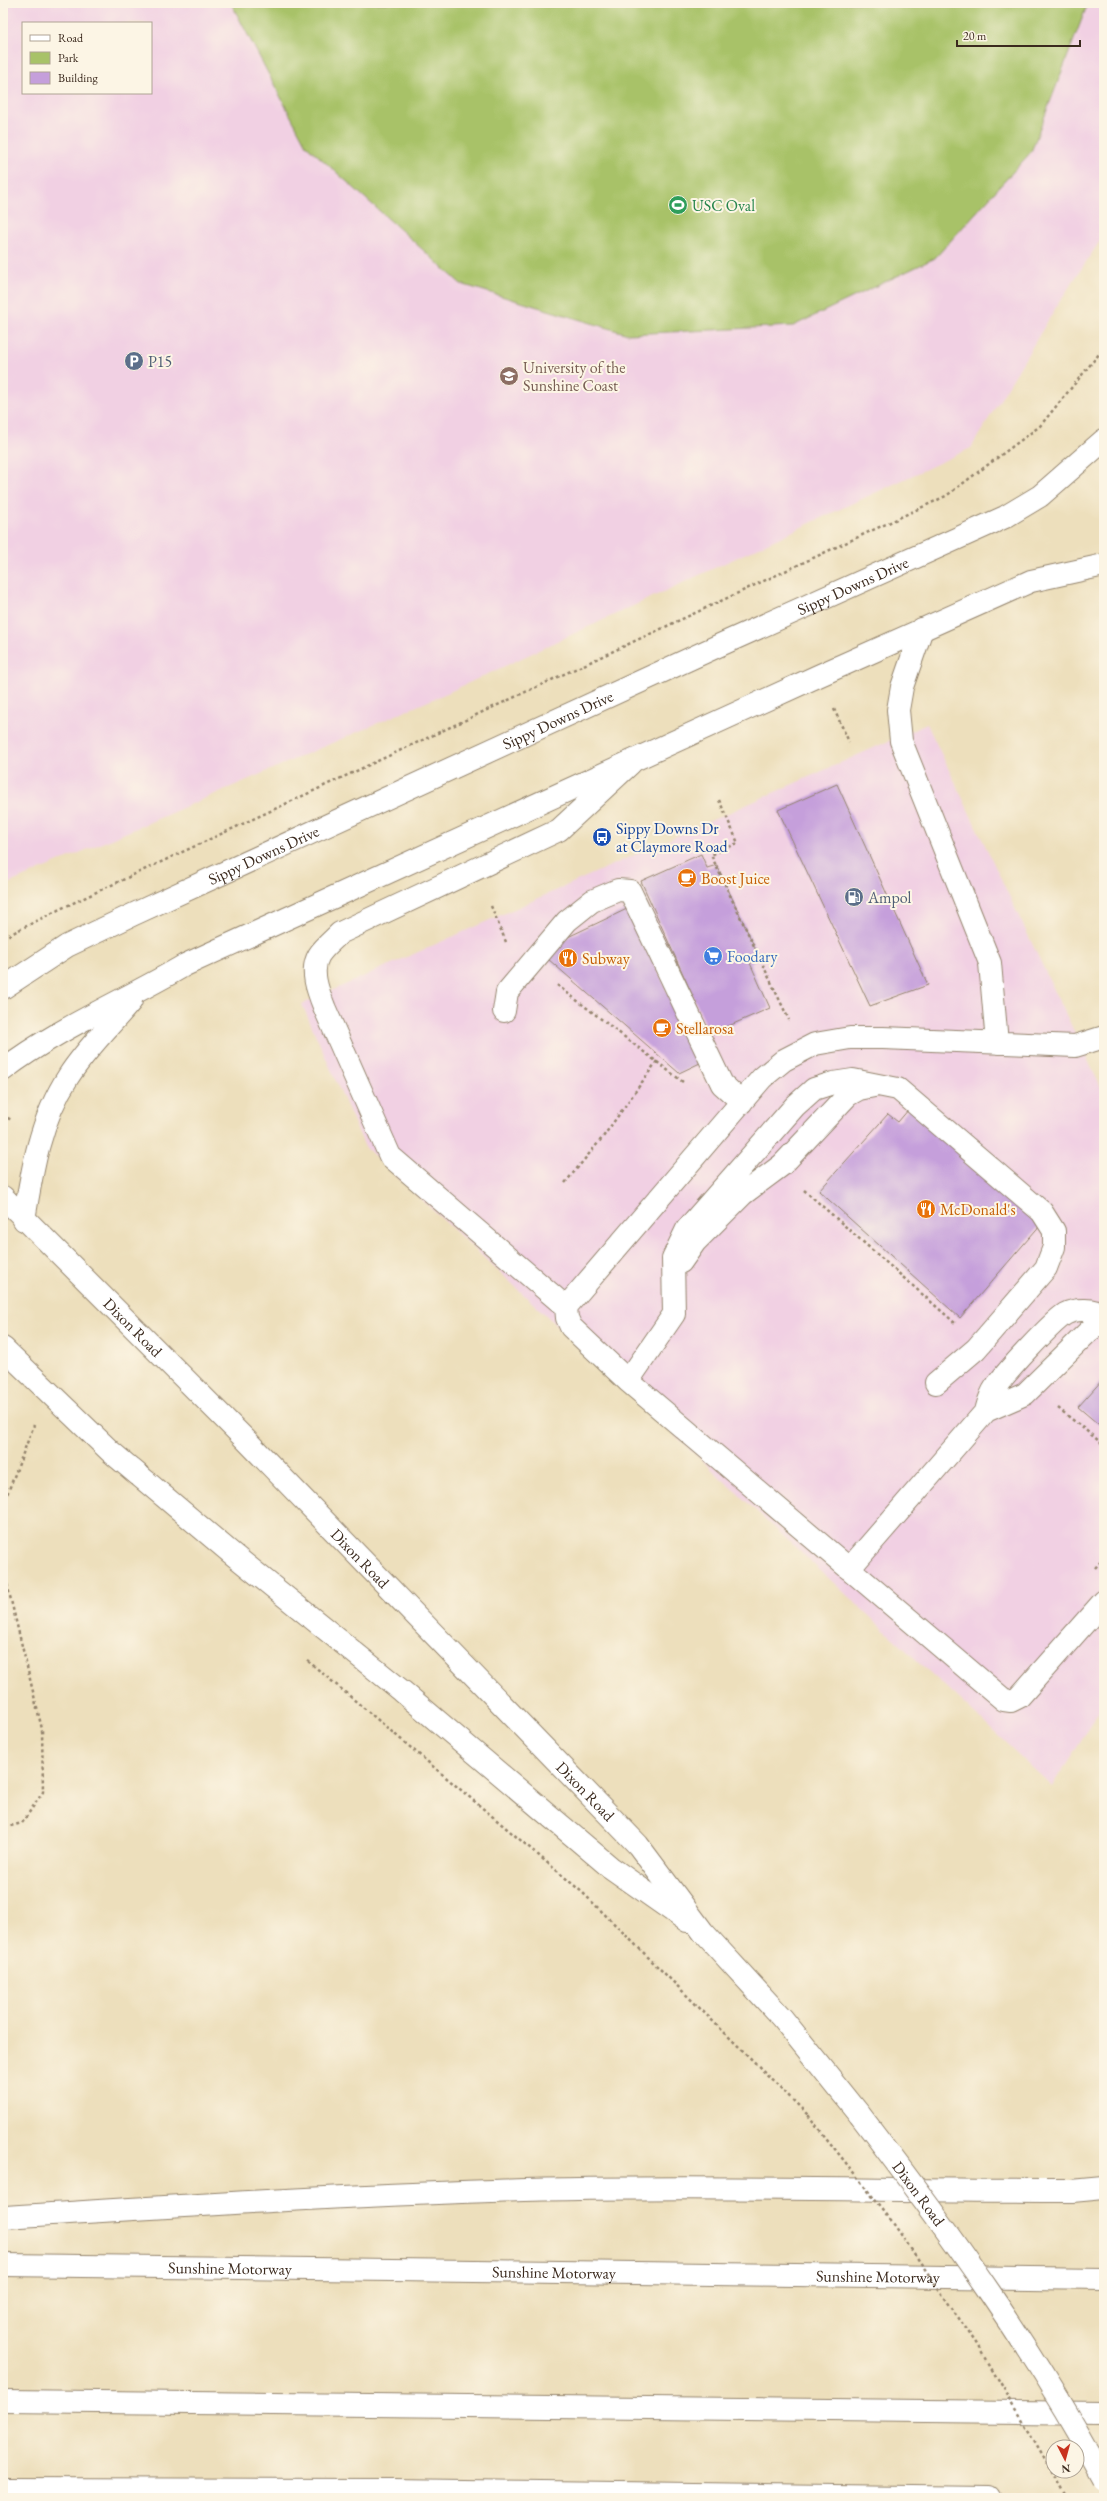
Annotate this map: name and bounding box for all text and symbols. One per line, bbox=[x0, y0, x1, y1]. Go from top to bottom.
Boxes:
legend bbox=[22, 22, 152, 94]
scale bar bbox=[957, 22, 1080, 48]
text: 20 m bbox=[963, 28, 987, 44]
text: Road bbox=[58, 30, 84, 46]
text: Park bbox=[58, 50, 79, 66]
text: Building bbox=[58, 70, 99, 86]
sports icon: USC Oval bbox=[667, 194, 689, 216]
place label: USC Oval bbox=[692, 195, 755, 216]
parking icon: P15 bbox=[123, 350, 145, 372]
place label: P15 bbox=[148, 351, 172, 372]
place label: University of the Sunshine Coast bbox=[523, 357, 625, 396]
school or university icon: University of the Sunshine Coast bbox=[498, 365, 520, 387]
street label: Sippy Downs Drive bbox=[794, 552, 912, 620]
street label: Sippy Downs Drive bbox=[499, 685, 617, 754]
place label: Sippy Downs Dr at Claymore Road bbox=[616, 818, 729, 857]
street label: Sippy Downs Drive bbox=[205, 821, 322, 890]
bus stop icon: Sippy Downs Dr at Claymore Road bbox=[591, 826, 613, 848]
cafe icon: Boost Juice bbox=[676, 867, 698, 889]
place label: Boost Juice bbox=[701, 868, 770, 889]
fuel station icon: Ampol bbox=[843, 886, 865, 908]
place label: Ampol bbox=[867, 887, 912, 908]
supermarket icon: Foodary bbox=[702, 945, 724, 967]
place label: Foodary bbox=[727, 946, 778, 967]
restaurant icon: Subway bbox=[557, 947, 579, 969]
place label: Subway bbox=[582, 948, 631, 969]
cafe icon: Stellarosa bbox=[651, 1017, 673, 1039]
place label: Stellarosa bbox=[676, 1018, 734, 1039]
restaurant icon: McDonald's bbox=[915, 1198, 937, 1220]
place label: McDonald's bbox=[940, 1199, 1016, 1220]
street label: Dixon Road bbox=[99, 1293, 168, 1362]
street label: Dixon Road bbox=[326, 1524, 394, 1594]
street label: Dixon Road bbox=[551, 1757, 620, 1826]
street label: Dixon Road bbox=[888, 2157, 950, 2231]
street label: Sunshine Motorway bbox=[168, 2257, 293, 2280]
street label: Sunshine Motorway bbox=[492, 2261, 617, 2284]
street label: Sunshine Motorway bbox=[816, 2265, 941, 2288]
north arrow bbox=[1045, 2439, 1085, 2479]
text: N bbox=[1061, 2462, 1071, 2476]

